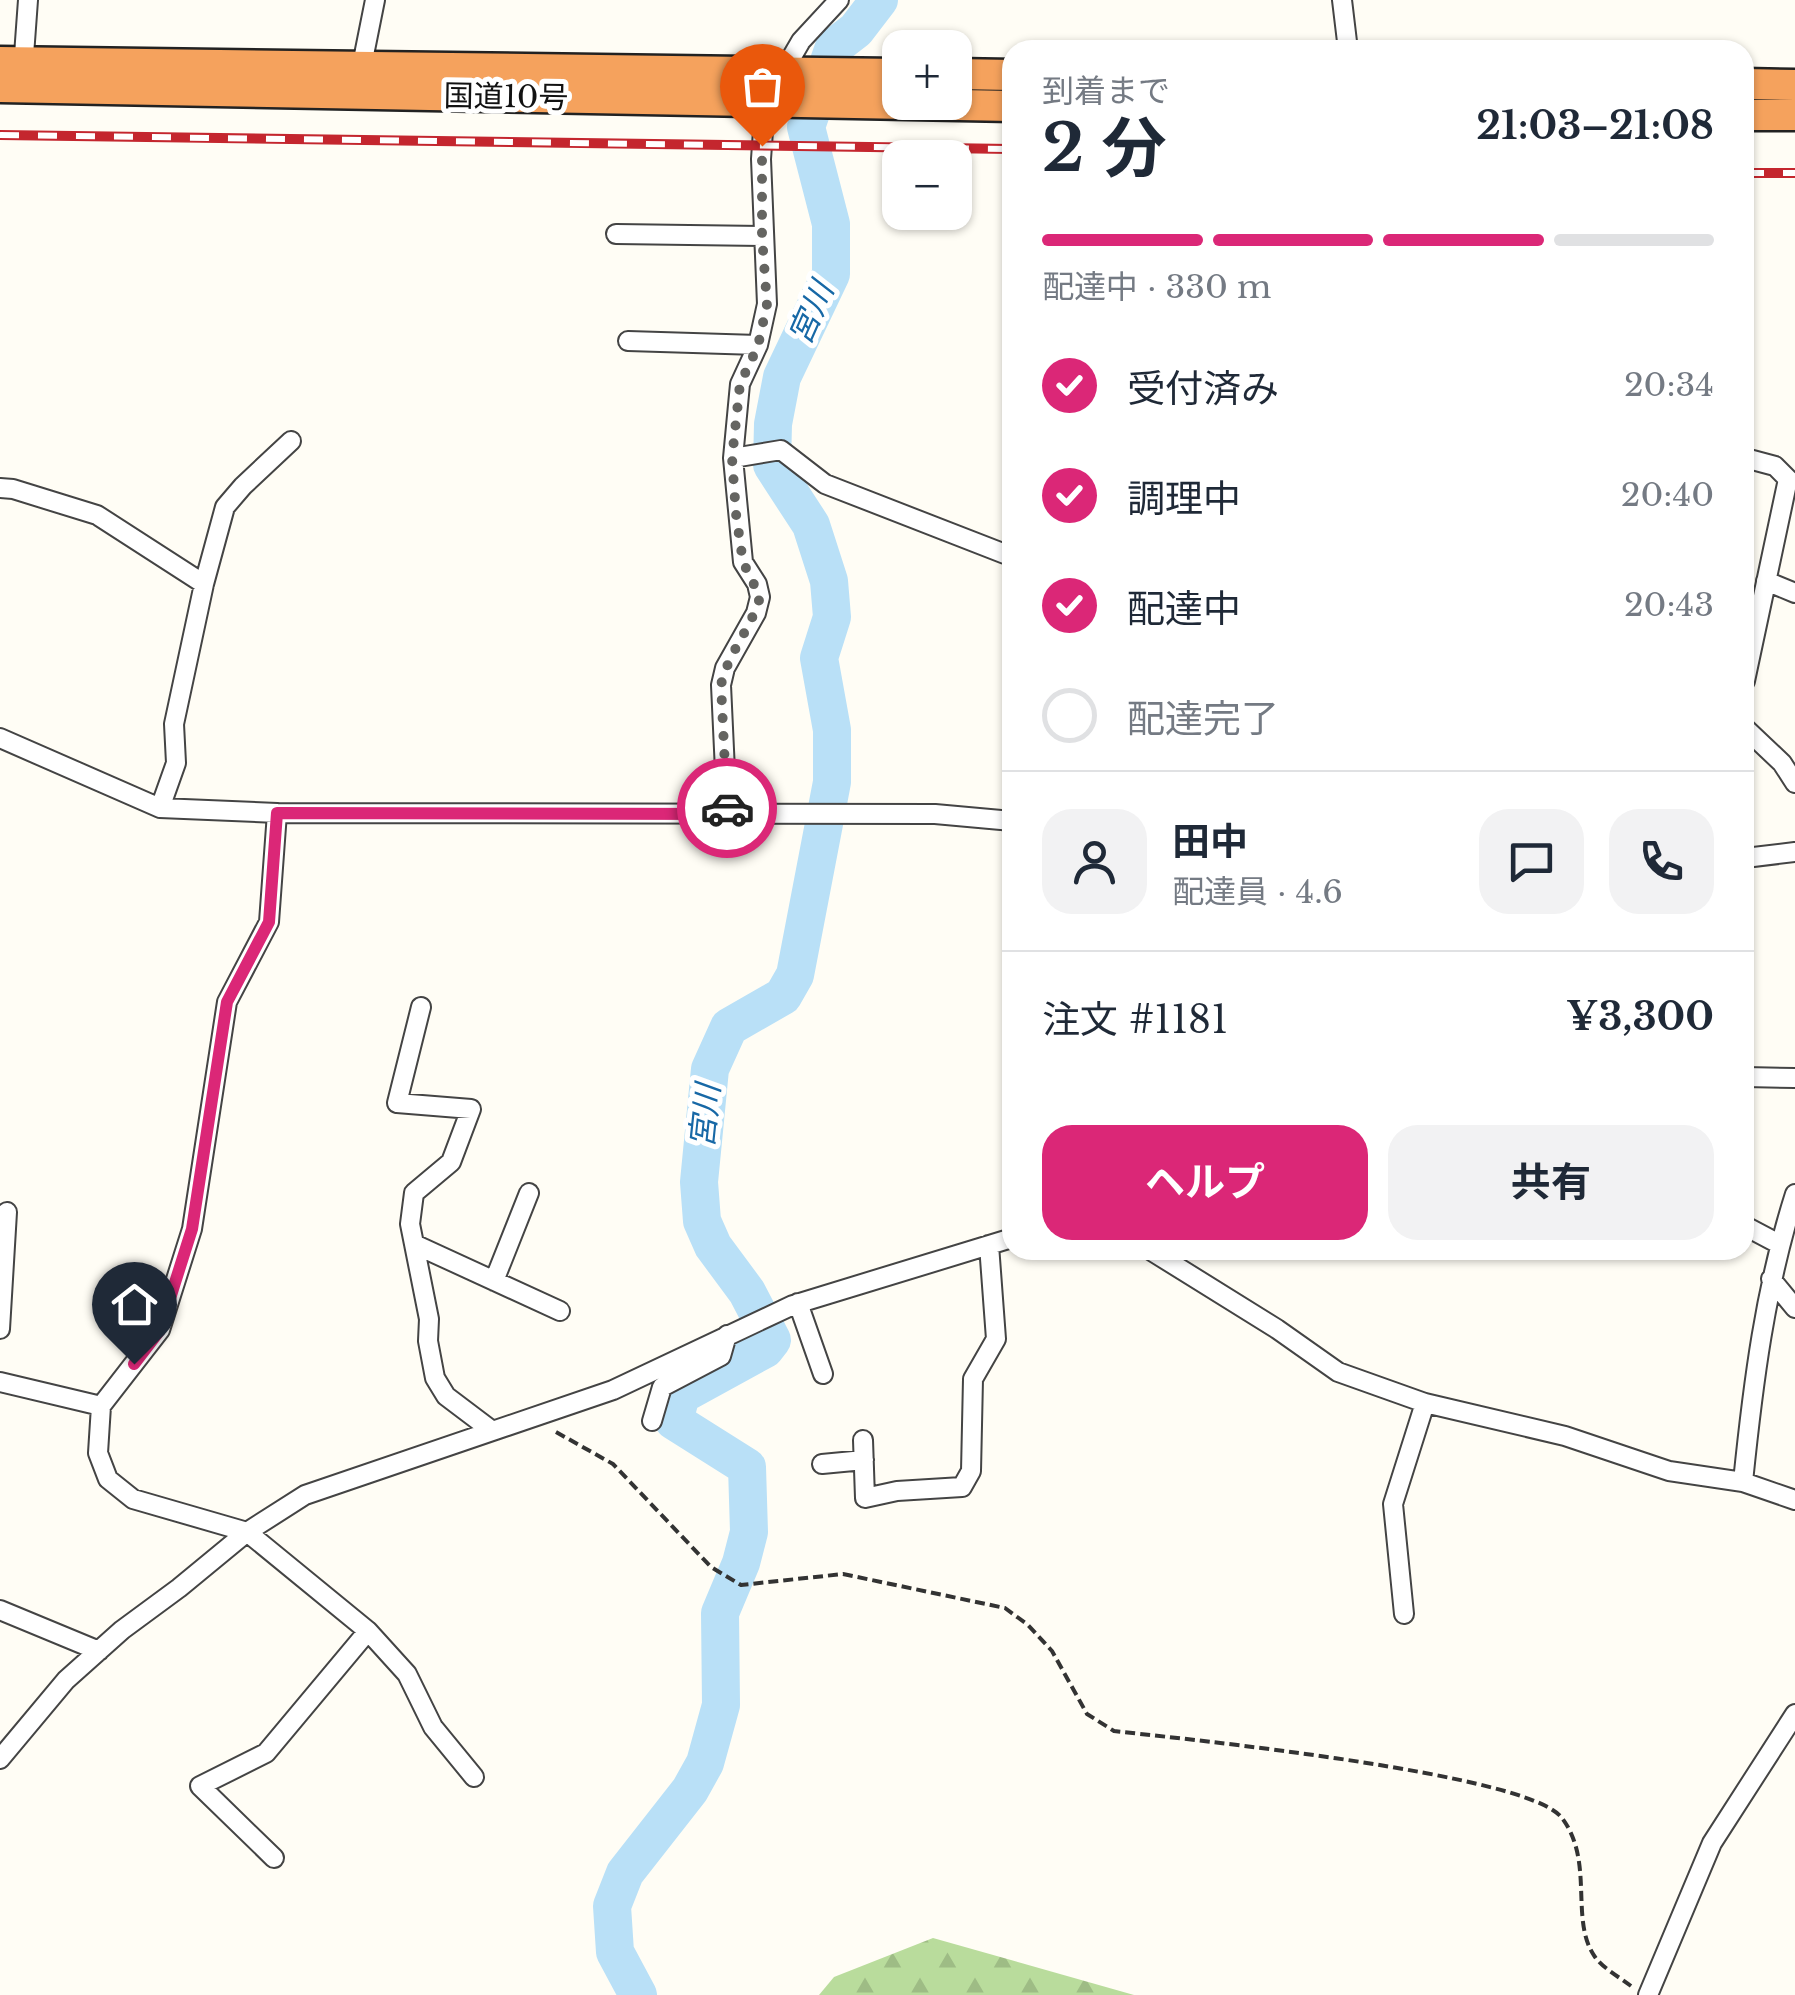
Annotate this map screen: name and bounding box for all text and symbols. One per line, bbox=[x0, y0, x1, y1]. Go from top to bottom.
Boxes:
map controls bbox=[882, 30, 972, 230]
button: + bbox=[882, 30, 972, 120]
pin bbox=[720, 44, 805, 147]
icon: bag bbox=[735, 59, 790, 114]
text: 到着まで bbox=[1042, 71, 1170, 111]
street label: 国道10号 bbox=[443, 77, 569, 116]
text: 21:03–21:08 bbox=[1476, 102, 1714, 149]
text: 2 分 bbox=[1042, 108, 1167, 189]
button: − bbox=[882, 140, 972, 230]
text: 配達中 · 330 m bbox=[1042, 267, 1271, 307]
water label: 宮川 bbox=[780, 273, 844, 350]
icon: check bbox=[1042, 358, 1097, 413]
text: 受付済み bbox=[1127, 365, 1279, 412]
text: 20:34 bbox=[1624, 365, 1714, 405]
icon: check bbox=[1042, 468, 1097, 523]
text: 調理中 bbox=[1127, 475, 1241, 522]
text: 20:40 bbox=[1621, 475, 1714, 515]
icon: check bbox=[1042, 578, 1097, 633]
text: 配達中 bbox=[1127, 585, 1241, 632]
text: 20:43 bbox=[1624, 585, 1714, 625]
text: 配達完了 bbox=[1127, 695, 1279, 742]
courier bbox=[677, 758, 777, 858]
icon: car bbox=[700, 781, 755, 836]
button: person bbox=[1042, 809, 1147, 914]
button: chat bbox=[1479, 809, 1584, 914]
button: phone bbox=[1609, 809, 1714, 914]
text: 田中 bbox=[1172, 818, 1248, 865]
text: 配達員 · 4.6 bbox=[1172, 872, 1343, 912]
text: ¥3,300 bbox=[1566, 993, 1714, 1040]
text: 注文 #1181 bbox=[1042, 996, 1228, 1043]
water label: 宮川 bbox=[682, 1079, 729, 1150]
button: ヘルプ bbox=[1042, 1125, 1368, 1240]
button: 共有 bbox=[1388, 1125, 1714, 1240]
pin bbox=[92, 1262, 177, 1365]
icon: home bbox=[107, 1277, 162, 1332]

